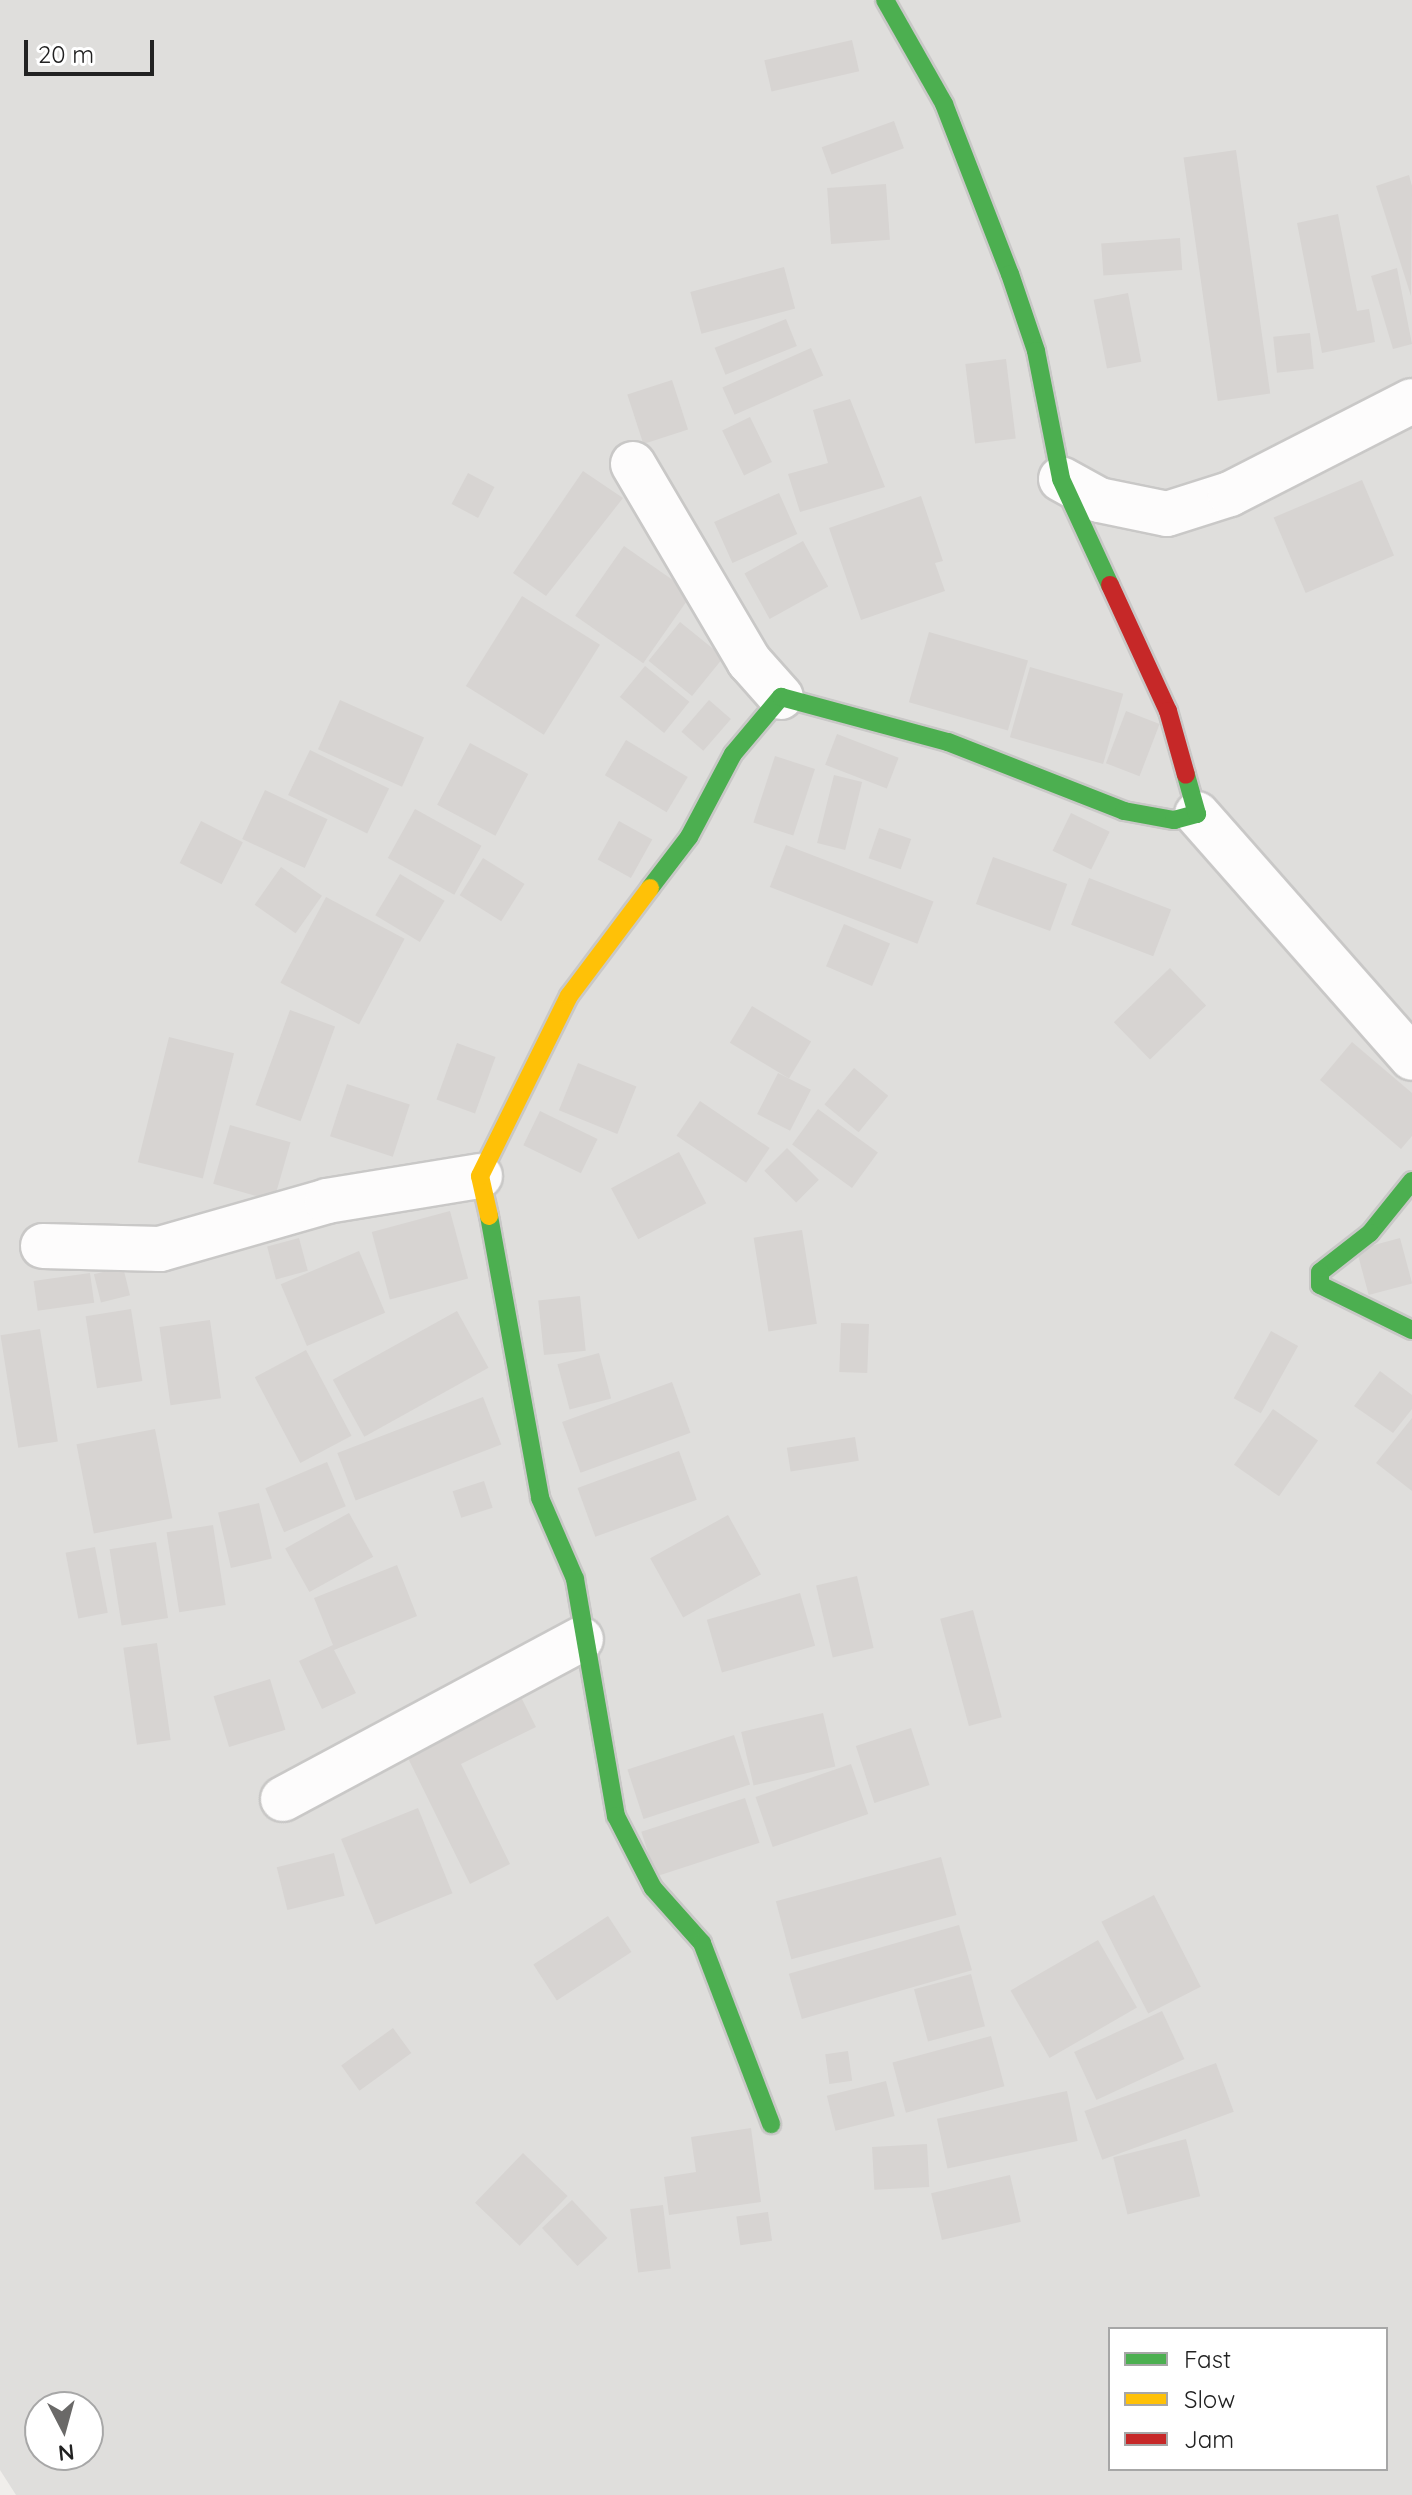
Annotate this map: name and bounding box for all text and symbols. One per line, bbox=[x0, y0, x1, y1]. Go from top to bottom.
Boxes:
scale bar bbox=[28, 24, 158, 74]
text: 20 m bbox=[38, 39, 94, 69]
legend bbox=[1108, 2327, 1388, 2471]
text: Fast bbox=[1184, 2344, 1231, 2374]
text: Slow bbox=[1184, 2384, 1235, 2414]
north arrow bbox=[24, 2391, 104, 2471]
text: Jam bbox=[1184, 2424, 1234, 2454]
text: N bbox=[57, 2438, 76, 2468]

